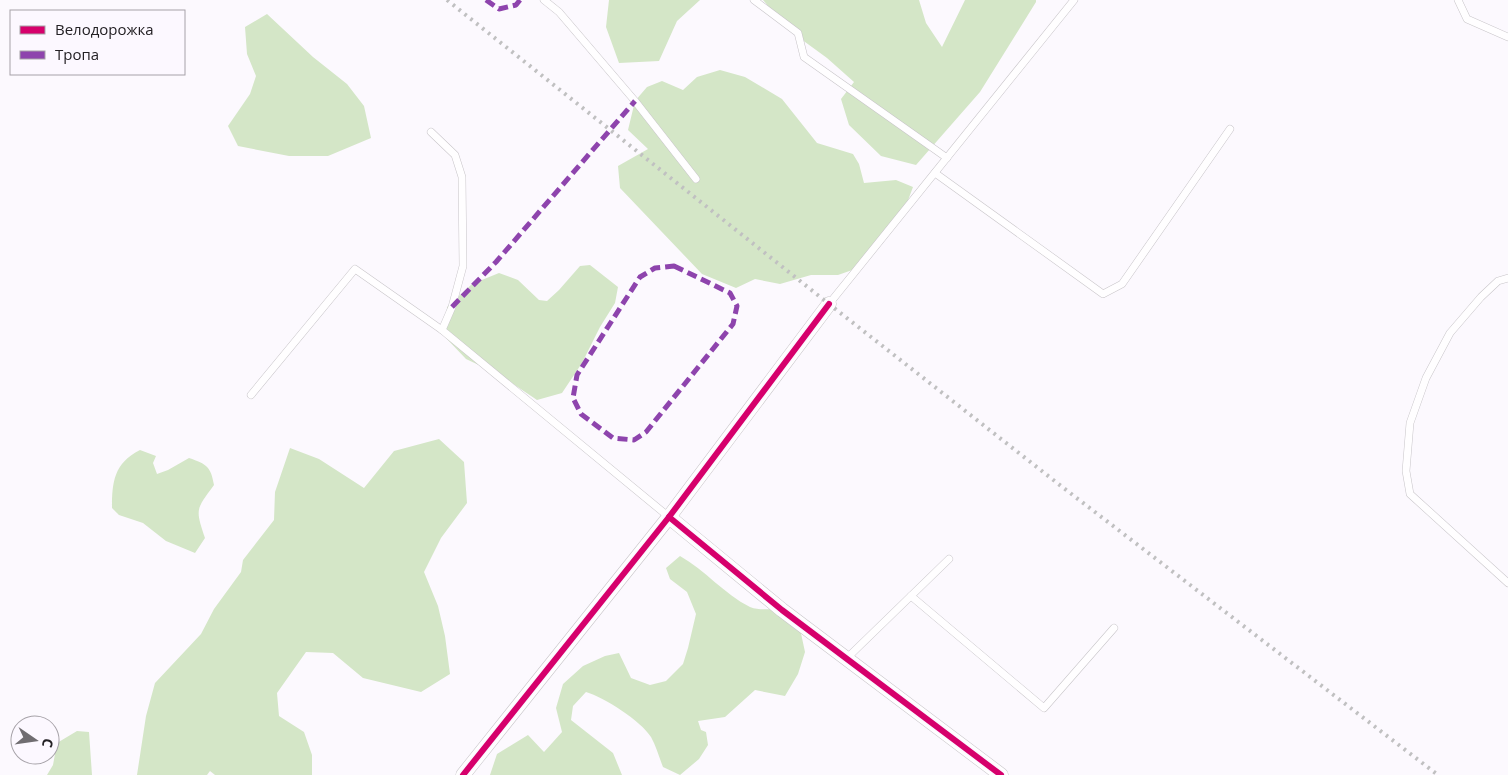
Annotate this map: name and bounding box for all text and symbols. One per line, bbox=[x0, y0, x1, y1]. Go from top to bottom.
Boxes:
legend bbox=[10, 10, 185, 75]
text: Велодорожка bbox=[55, 19, 154, 39]
text: Тропа bbox=[55, 44, 99, 64]
north arrow bbox=[10, 715, 60, 765]
text: С bbox=[38, 737, 58, 750]

